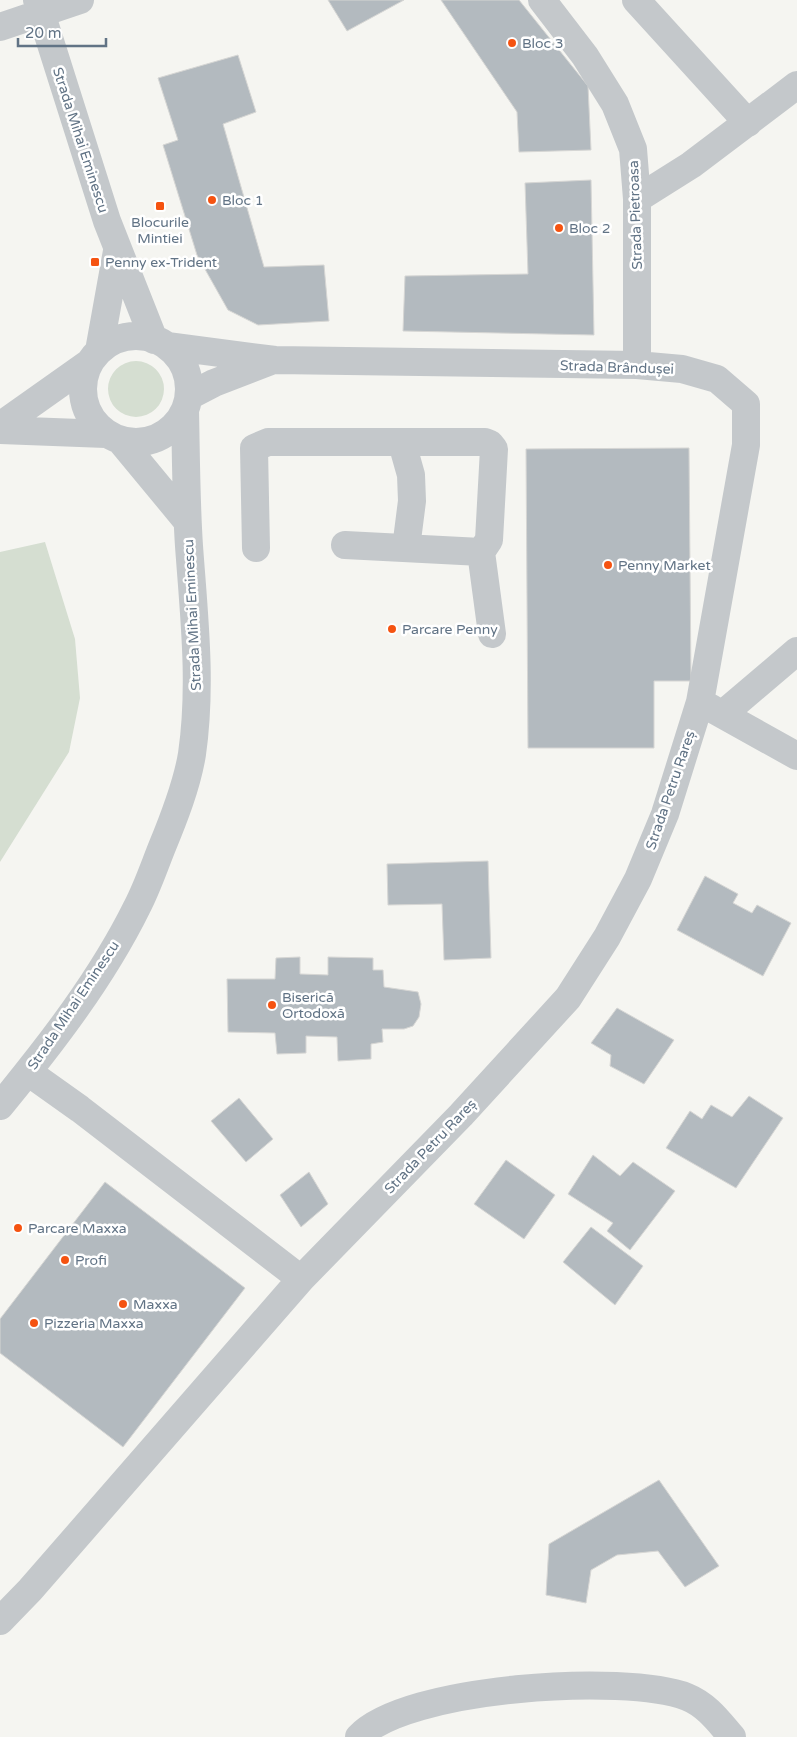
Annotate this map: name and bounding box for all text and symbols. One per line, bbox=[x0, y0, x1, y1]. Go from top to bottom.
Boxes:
scale bar bbox=[18, 15, 105, 47]
text: 20 m bbox=[25, 24, 62, 42]
place label: Bloc 3 bbox=[522, 35, 564, 52]
marker: Bloc 3 bbox=[506, 37, 518, 49]
street label: Strada Mihai Eminescu bbox=[49, 65, 112, 215]
street label: Strada Pietroasa bbox=[625, 160, 646, 270]
place label: Bloc 1 bbox=[222, 192, 264, 209]
marker: Bloc 1 bbox=[206, 194, 218, 206]
marker: Blocurile Mintiei bbox=[154, 200, 166, 212]
place label: Blocurile Mintiei bbox=[131, 214, 189, 247]
place label: Bloc 2 bbox=[569, 220, 611, 237]
marker: Bloc 2 bbox=[553, 222, 565, 234]
place label: Penny ex-Trident bbox=[105, 254, 218, 271]
marker: Penny ex-Trident bbox=[89, 256, 101, 268]
street label: Strada Brândușei bbox=[560, 357, 674, 378]
street label: Strada Mihai Eminescu bbox=[180, 539, 205, 691]
place label: Penny Market bbox=[618, 557, 711, 574]
marker: Penny Market bbox=[602, 559, 614, 571]
place label: Parcare Penny bbox=[402, 621, 498, 638]
marker: Parcare Penny bbox=[386, 623, 398, 635]
street label: Strada Petru Rareș bbox=[642, 728, 699, 852]
street label: Strada Mihai Eminescu bbox=[24, 938, 123, 1073]
place label: Biserică Ortodoxă bbox=[282, 989, 345, 1022]
marker: Biserică Ortodoxă bbox=[266, 999, 278, 1011]
street label: Strada Petru Rareș bbox=[381, 1095, 480, 1197]
place label: Parcare Maxxa bbox=[28, 1220, 127, 1237]
marker: Parcare Maxxa bbox=[12, 1222, 24, 1234]
place label: Profi bbox=[75, 1252, 107, 1269]
marker: Profi bbox=[59, 1254, 71, 1266]
place label: Maxxa bbox=[133, 1296, 178, 1313]
marker: Maxxa bbox=[117, 1298, 129, 1310]
place label: Pizzeria Maxxa bbox=[44, 1315, 144, 1332]
marker: Pizzeria Maxxa bbox=[28, 1317, 40, 1329]

